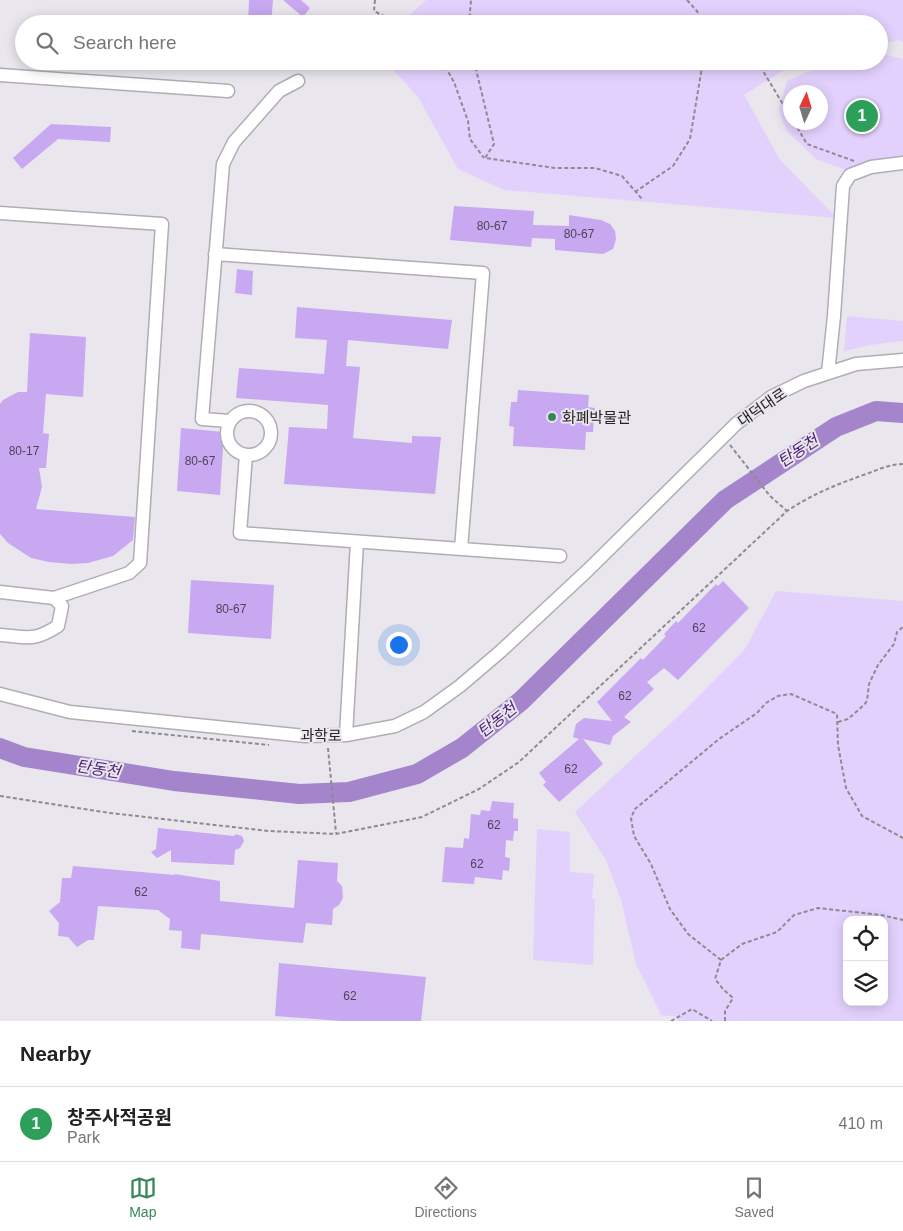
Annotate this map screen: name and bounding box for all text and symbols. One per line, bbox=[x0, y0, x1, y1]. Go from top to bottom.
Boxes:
search box bbox=[15, 15, 888, 70]
icon: search bbox=[33, 29, 61, 57]
text: Search here bbox=[73, 32, 177, 53]
north arrow bbox=[783, 85, 828, 130]
pin: 1 bbox=[846, 97, 878, 135]
house number: 80-67 bbox=[477, 219, 508, 233]
house number: 80-67 bbox=[564, 227, 595, 241]
street label: 대덕대로 bbox=[734, 385, 790, 429]
place label: 화폐박물관 bbox=[562, 409, 631, 426]
marker: 화폐박물관 bbox=[546, 411, 558, 423]
water label: 탄동천 bbox=[775, 431, 823, 470]
house number: 80-17 bbox=[9, 444, 40, 458]
house number: 80-67 bbox=[185, 454, 216, 468]
house number: 80-67 bbox=[216, 602, 247, 616]
house number: 62 bbox=[692, 621, 706, 635]
your location bbox=[386, 632, 412, 658]
house number: 62 bbox=[618, 689, 632, 703]
water label: 탄동천 bbox=[474, 698, 521, 740]
street label: 과학로 bbox=[300, 727, 342, 744]
water label: 탄동천 bbox=[75, 757, 123, 781]
house number: 62 bbox=[564, 762, 578, 776]
house number: 62 bbox=[487, 818, 501, 832]
house number: 62 bbox=[470, 857, 484, 871]
house number: 62 bbox=[134, 885, 148, 899]
map controls bbox=[843, 916, 888, 1006]
button: locate bbox=[843, 916, 888, 961]
button: layers bbox=[843, 961, 888, 1006]
house number: 62 bbox=[343, 989, 357, 1003]
text: Nearby bbox=[20, 1042, 91, 1065]
text: 창주사적공원 bbox=[67, 1107, 172, 1128]
text: 1 bbox=[32, 1115, 40, 1132]
text: 410 m bbox=[839, 1115, 883, 1132]
text: Park bbox=[67, 1129, 100, 1146]
tab: Map bbox=[129, 1174, 157, 1220]
tab: Directions bbox=[415, 1174, 477, 1220]
tab: Saved bbox=[734, 1174, 774, 1220]

